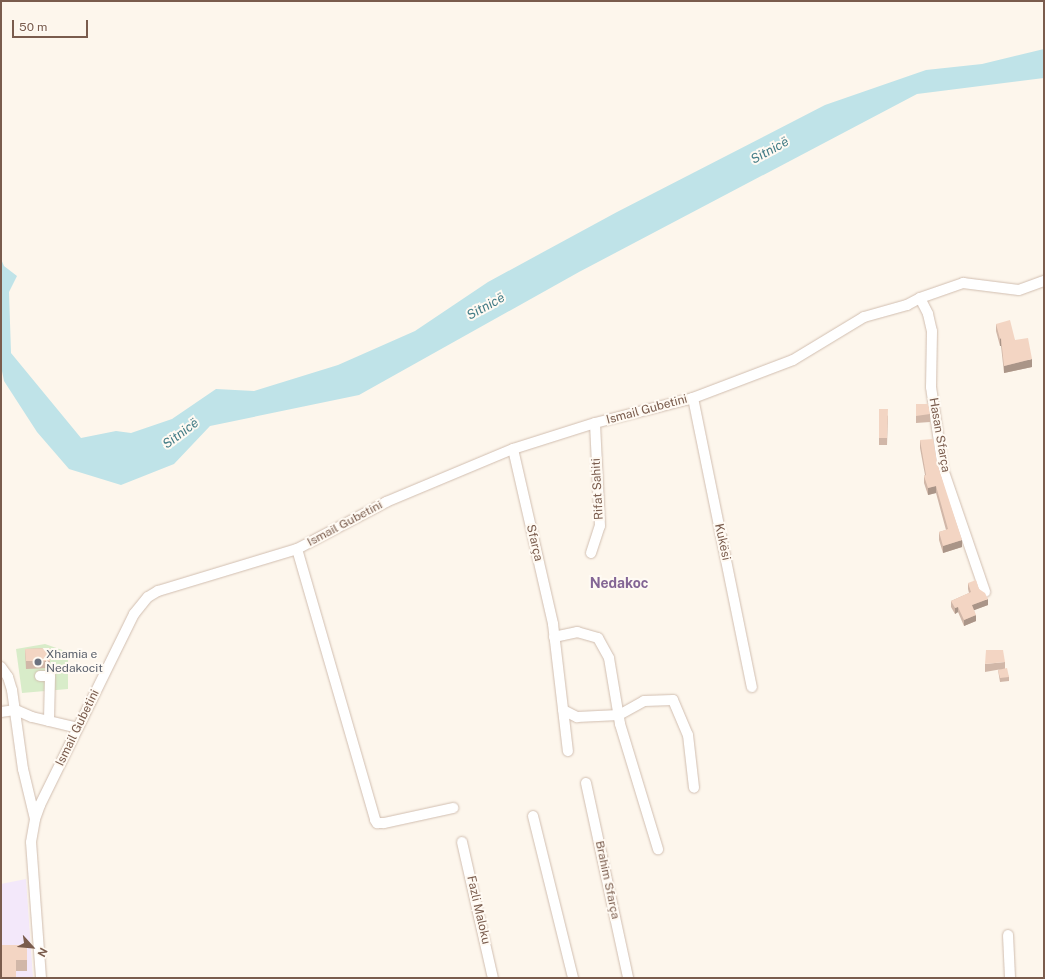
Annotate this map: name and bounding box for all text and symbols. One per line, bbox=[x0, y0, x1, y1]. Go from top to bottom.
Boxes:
scale bar bbox=[14, 12, 90, 38]
text: 50 m bbox=[19, 20, 47, 34]
water label: Sitnicë bbox=[748, 134, 792, 168]
water label: Sitnicë bbox=[464, 290, 508, 324]
street label: Ismail Gubetini bbox=[605, 392, 689, 428]
street label: Hasan Sfarça bbox=[925, 397, 953, 473]
water label: Sitnicë bbox=[160, 415, 202, 453]
street label: Rifat Sahiti bbox=[589, 458, 607, 520]
street label: Ismail Gubetini bbox=[305, 498, 385, 550]
street label: Kukësi bbox=[711, 522, 733, 562]
street label: Sfarça bbox=[523, 523, 545, 563]
district label: Nedakoc bbox=[590, 575, 648, 591]
place label: Xhamia e Nedakocit bbox=[46, 648, 103, 676]
marker: Xhamia e Nedakocit bbox=[33, 657, 43, 667]
street label: Ismail Gubetini bbox=[53, 687, 103, 769]
street label: Brahim Sfarça bbox=[592, 840, 622, 920]
street label: Fazli Maloku bbox=[463, 874, 493, 946]
north arrow bbox=[12, 927, 52, 967]
text: N bbox=[35, 946, 50, 959]

